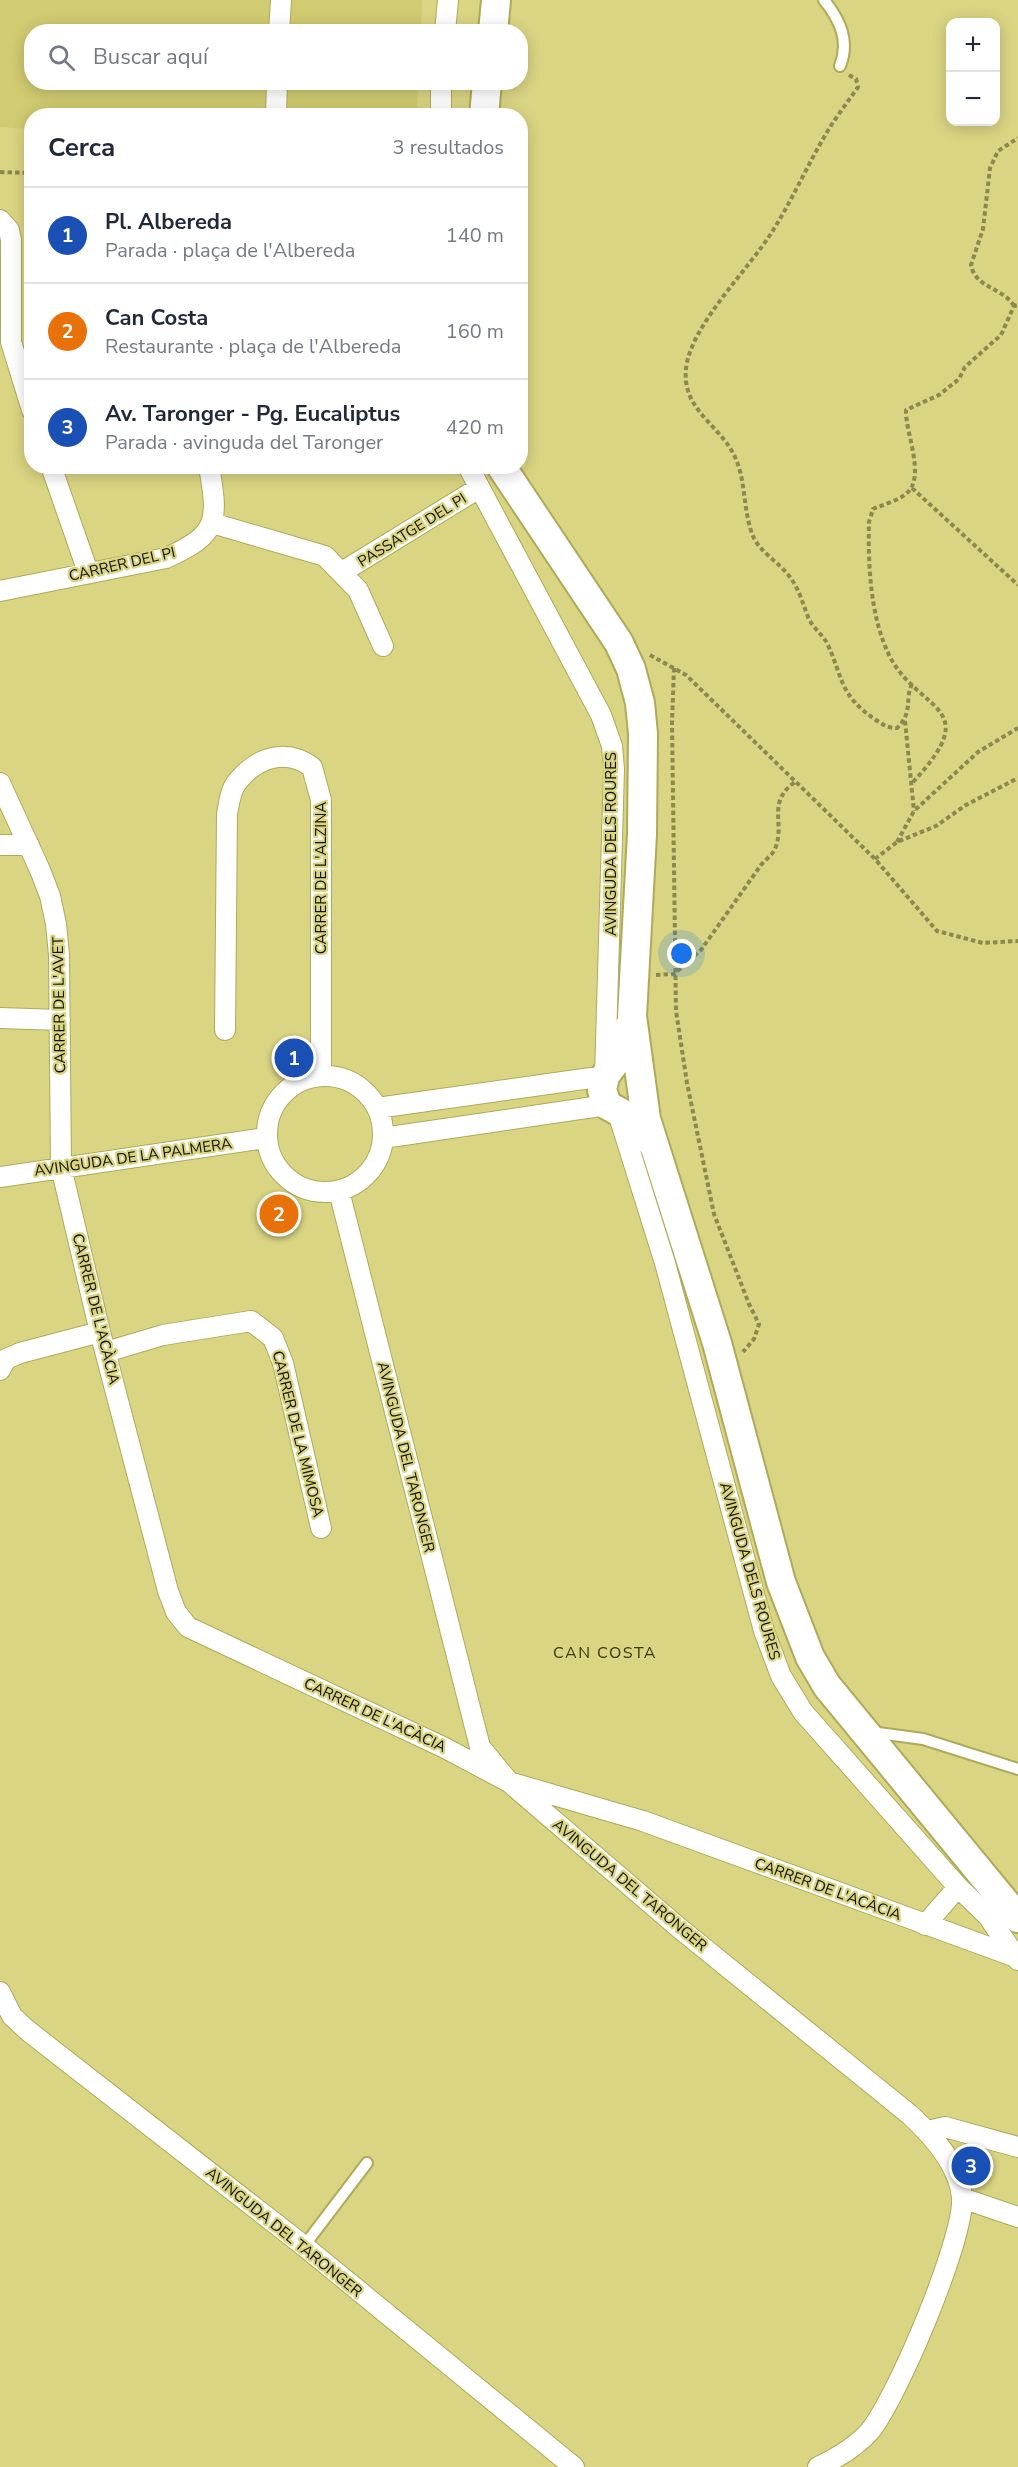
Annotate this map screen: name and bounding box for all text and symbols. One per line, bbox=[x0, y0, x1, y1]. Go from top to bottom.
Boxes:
map controls bbox=[946, 18, 1000, 126]
button: + bbox=[946, 18, 1000, 72]
search box bbox=[24, 24, 528, 90]
icon: search bbox=[45, 41, 78, 74]
text: Buscar aquí bbox=[93, 42, 208, 72]
button: − bbox=[946, 72, 1000, 126]
text: Cerca bbox=[48, 130, 115, 165]
text: 3 resultados bbox=[393, 134, 504, 161]
text: Pl. Albereda bbox=[105, 207, 232, 237]
text: 1 bbox=[62, 222, 74, 249]
text: 140 m bbox=[446, 222, 504, 249]
text: Parada · plaça de l'Albereda bbox=[105, 237, 355, 264]
text: Can Costa bbox=[105, 303, 208, 333]
text: 2 bbox=[62, 318, 74, 345]
text: 160 m bbox=[446, 318, 504, 345]
text: Restaurante · plaça de l'Albereda bbox=[105, 333, 401, 360]
text: Av. Taronger - Pg. Eucaliptus bbox=[105, 399, 400, 429]
text: 3 bbox=[62, 414, 74, 441]
text: 420 m bbox=[446, 414, 504, 441]
text: Parada · avinguda del Taronger bbox=[105, 429, 383, 456]
street label: PASSATGE DEL PI bbox=[354, 489, 470, 571]
street label: CARRER DEL PI bbox=[67, 542, 177, 586]
street label: AVINGUDA DELS ROURES bbox=[601, 752, 621, 936]
street label: CARRER DE L'ALZINA bbox=[311, 802, 331, 954]
street label: CARRER DE L'AVET bbox=[48, 936, 70, 1074]
your location bbox=[667, 939, 696, 968]
pin: 1 bbox=[274, 1036, 314, 1080]
street label: AVINGUDA DE LA PALMERA bbox=[33, 1133, 233, 1181]
pin: 2 bbox=[260, 1192, 298, 1236]
street label: CARRER DE L'ACÀCIA bbox=[68, 1231, 124, 1387]
street label: CARRER DE LA MIMOSA bbox=[268, 1349, 328, 1519]
street label: AVINGUDA DEL TARONGER bbox=[373, 1360, 439, 1554]
street label: AVINGUDA DELS ROURES bbox=[715, 1480, 785, 1662]
district label: CAN COSTA bbox=[553, 1642, 657, 1664]
street label: CARRER DE L'ACÀCIA bbox=[301, 1673, 449, 1757]
street label: AVINGUDA DEL TARONGER bbox=[549, 1814, 711, 1956]
street label: CARRER DE L'ACÀCIA bbox=[752, 1853, 904, 1925]
pin: 3 bbox=[952, 2144, 990, 2188]
street label: AVINGUDA DEL TARONGER bbox=[202, 2163, 366, 2301]

